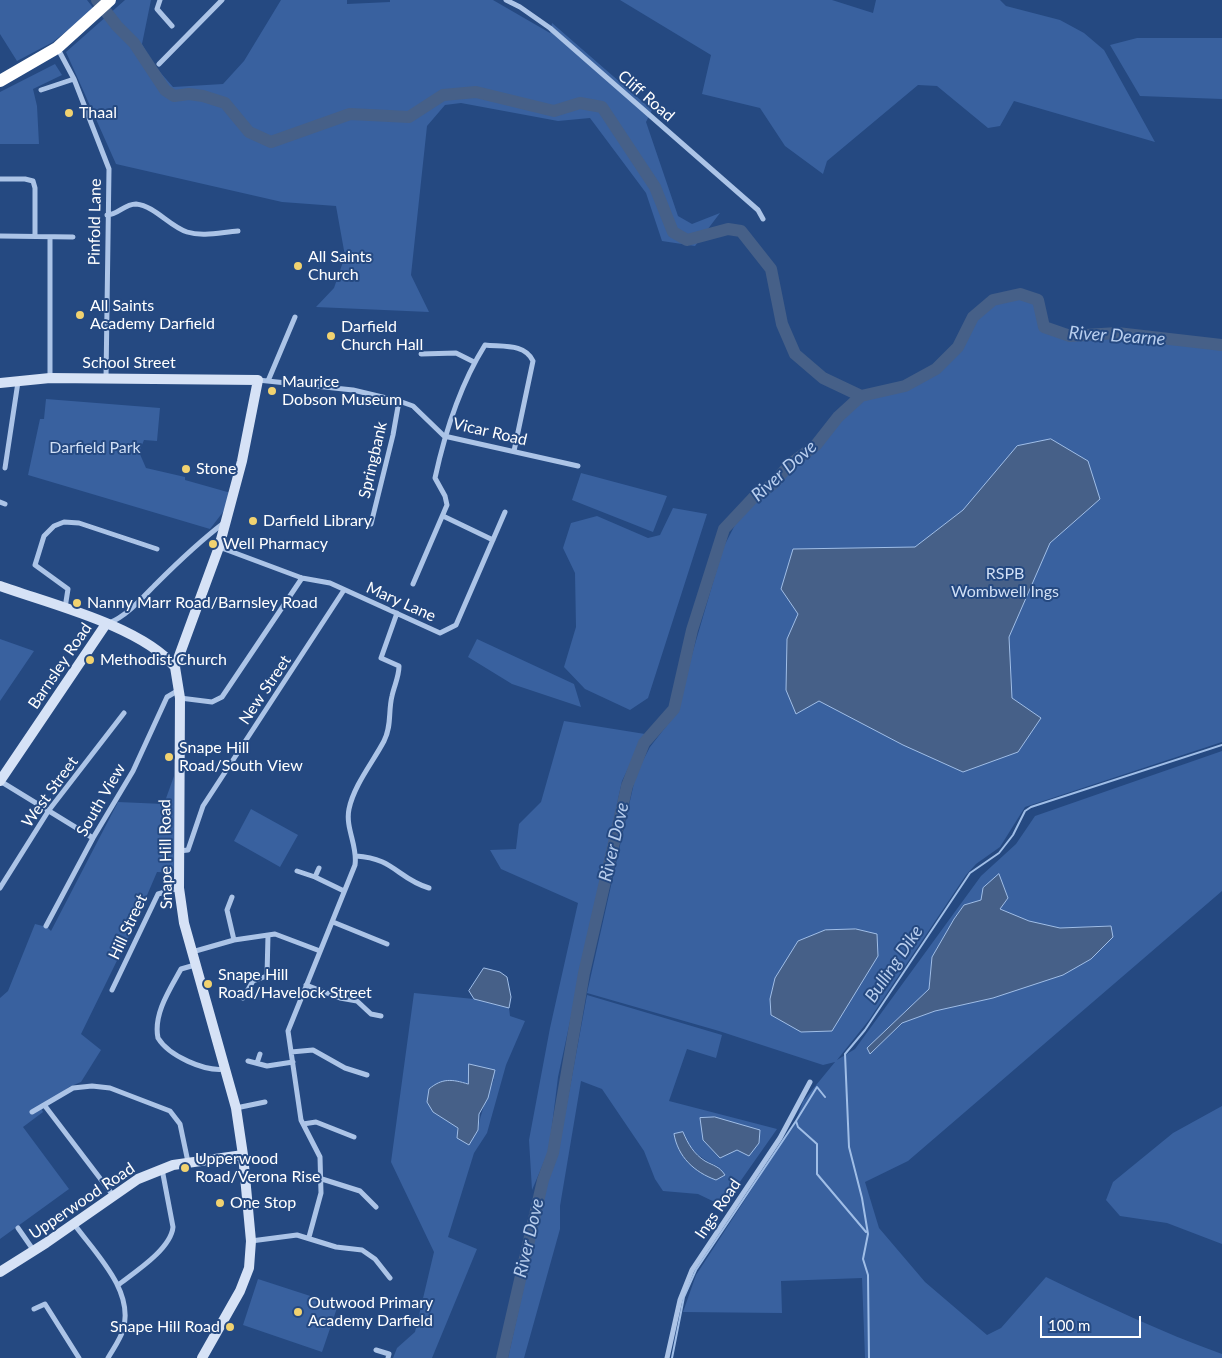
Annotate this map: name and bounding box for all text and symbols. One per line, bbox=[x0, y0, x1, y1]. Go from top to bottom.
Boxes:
street label: Cliff Road bbox=[614, 66, 678, 126]
place label: Thaal bbox=[79, 103, 117, 123]
marker: Thaal bbox=[63, 107, 75, 119]
street label: Pinfold Lane bbox=[85, 178, 105, 266]
place label: All Saints Church bbox=[308, 247, 372, 285]
marker: All Saints Church bbox=[292, 260, 304, 272]
place label: All Saints Academy Darfield bbox=[90, 296, 215, 334]
marker: All Saints Academy Darfield bbox=[74, 309, 86, 321]
place label: Darfield Church Hall bbox=[341, 317, 423, 355]
water label: River Dearne bbox=[1068, 322, 1166, 350]
marker: Darfield Church Hall bbox=[325, 330, 337, 342]
street label: School Street bbox=[82, 353, 176, 373]
place label: Maurice Dobson Museum bbox=[282, 372, 402, 410]
marker: Maurice Dobson Museum bbox=[266, 385, 278, 397]
street label: Vicar Road bbox=[451, 414, 529, 450]
street label: Springbank bbox=[355, 420, 391, 500]
water label: River Dove bbox=[747, 436, 821, 506]
park label: Darfield Park bbox=[49, 438, 141, 458]
place label: Stone bbox=[196, 459, 236, 479]
marker: Stone bbox=[180, 463, 192, 475]
place label: Darfield Library bbox=[263, 511, 372, 531]
marker: Darfield Library bbox=[247, 515, 259, 527]
place label: Well Pharmacy bbox=[223, 534, 328, 554]
marker: Well Pharmacy bbox=[207, 538, 219, 550]
park label: RSPB Wombwell Ings bbox=[951, 564, 1059, 602]
street label: Mary Lane bbox=[363, 578, 439, 626]
place label: Nanny Marr Road/Barnsley Road bbox=[87, 593, 318, 613]
marker: Nanny Marr Road/Barnsley Road bbox=[71, 597, 83, 609]
street label: Barnsley Road bbox=[24, 619, 96, 713]
place label: Methodist Church bbox=[100, 650, 227, 670]
street label: New Street bbox=[235, 652, 295, 728]
marker: Methodist Church bbox=[84, 654, 96, 666]
place label: Snape Hill Road/South View bbox=[179, 738, 303, 776]
marker: Snape Hill Road/South View bbox=[163, 751, 175, 763]
street label: West Street bbox=[18, 753, 82, 831]
street label: South View bbox=[72, 760, 130, 840]
street label: Snape Hill Road bbox=[155, 799, 177, 909]
water label: River Dove bbox=[594, 800, 634, 884]
street label: Hill Street bbox=[105, 891, 151, 963]
water label: Bulling Dike bbox=[860, 921, 928, 1007]
place label: Snape Hill Road/Havelock Street bbox=[218, 965, 372, 1003]
marker: Snape Hill Road/Havelock Street bbox=[202, 978, 214, 990]
place label: Upperwood Road/Verona Rise bbox=[195, 1149, 321, 1187]
street label: Upperwood Road bbox=[26, 1159, 138, 1243]
marker: Upperwood Road/Verona Rise bbox=[179, 1162, 191, 1174]
street label: Ings Road bbox=[691, 1175, 745, 1243]
place label: One Stop bbox=[230, 1193, 296, 1213]
water label: River Dove bbox=[509, 1196, 549, 1280]
marker: One Stop bbox=[214, 1197, 226, 1209]
place label: Outwood Primary Academy Darfield bbox=[308, 1293, 433, 1331]
marker: Outwood Primary Academy Darfield bbox=[292, 1306, 304, 1318]
scale bar bbox=[1042, 1306, 1143, 1338]
text: 100 m bbox=[1048, 1316, 1090, 1334]
place label: Snape Hill Road bbox=[110, 1317, 220, 1337]
marker: Snape Hill Road bbox=[224, 1321, 236, 1333]

